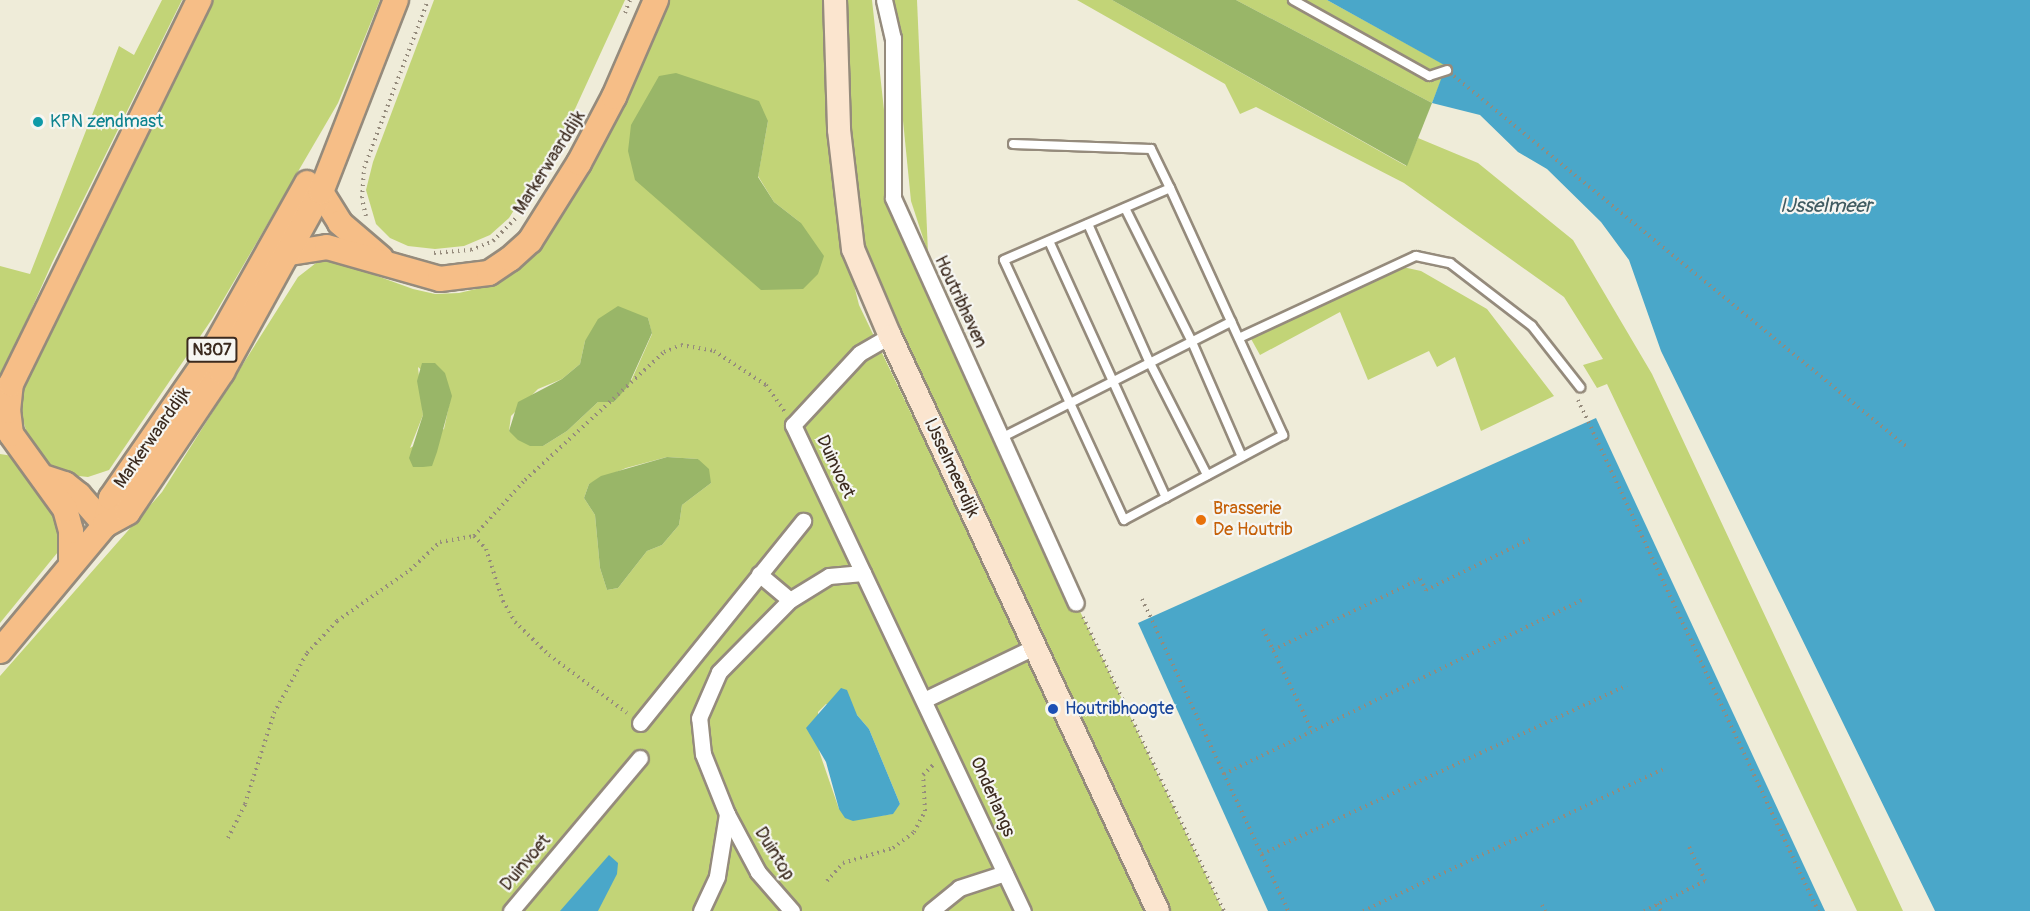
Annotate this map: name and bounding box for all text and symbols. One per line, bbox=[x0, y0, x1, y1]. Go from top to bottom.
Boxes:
street label: Markerwaarddijk bbox=[509, 107, 591, 219]
place label: KPN zendmast bbox=[50, 111, 163, 133]
marker: KPN zendmast bbox=[31, 115, 45, 129]
water label: IJsselmeer bbox=[1780, 193, 1872, 217]
street label: Houtribhaven bbox=[929, 252, 991, 352]
road number: N307 bbox=[185, 337, 239, 363]
street label: Markerwaarddijk bbox=[110, 383, 196, 493]
street label: IJsselmeerdijk bbox=[919, 415, 983, 521]
street label: Duinvoet bbox=[811, 432, 859, 502]
place label: Brasserie De Houtrib bbox=[1213, 499, 1293, 542]
marker: Brasserie De Houtrib bbox=[1194, 513, 1208, 527]
place label: Houtribhoogte bbox=[1065, 698, 1174, 720]
marker: Houtribhoogte bbox=[1046, 702, 1060, 716]
street label: Onderlangs bbox=[965, 754, 1019, 840]
street label: Duintop bbox=[749, 823, 799, 885]
street label: Duinvoet bbox=[496, 830, 556, 896]

